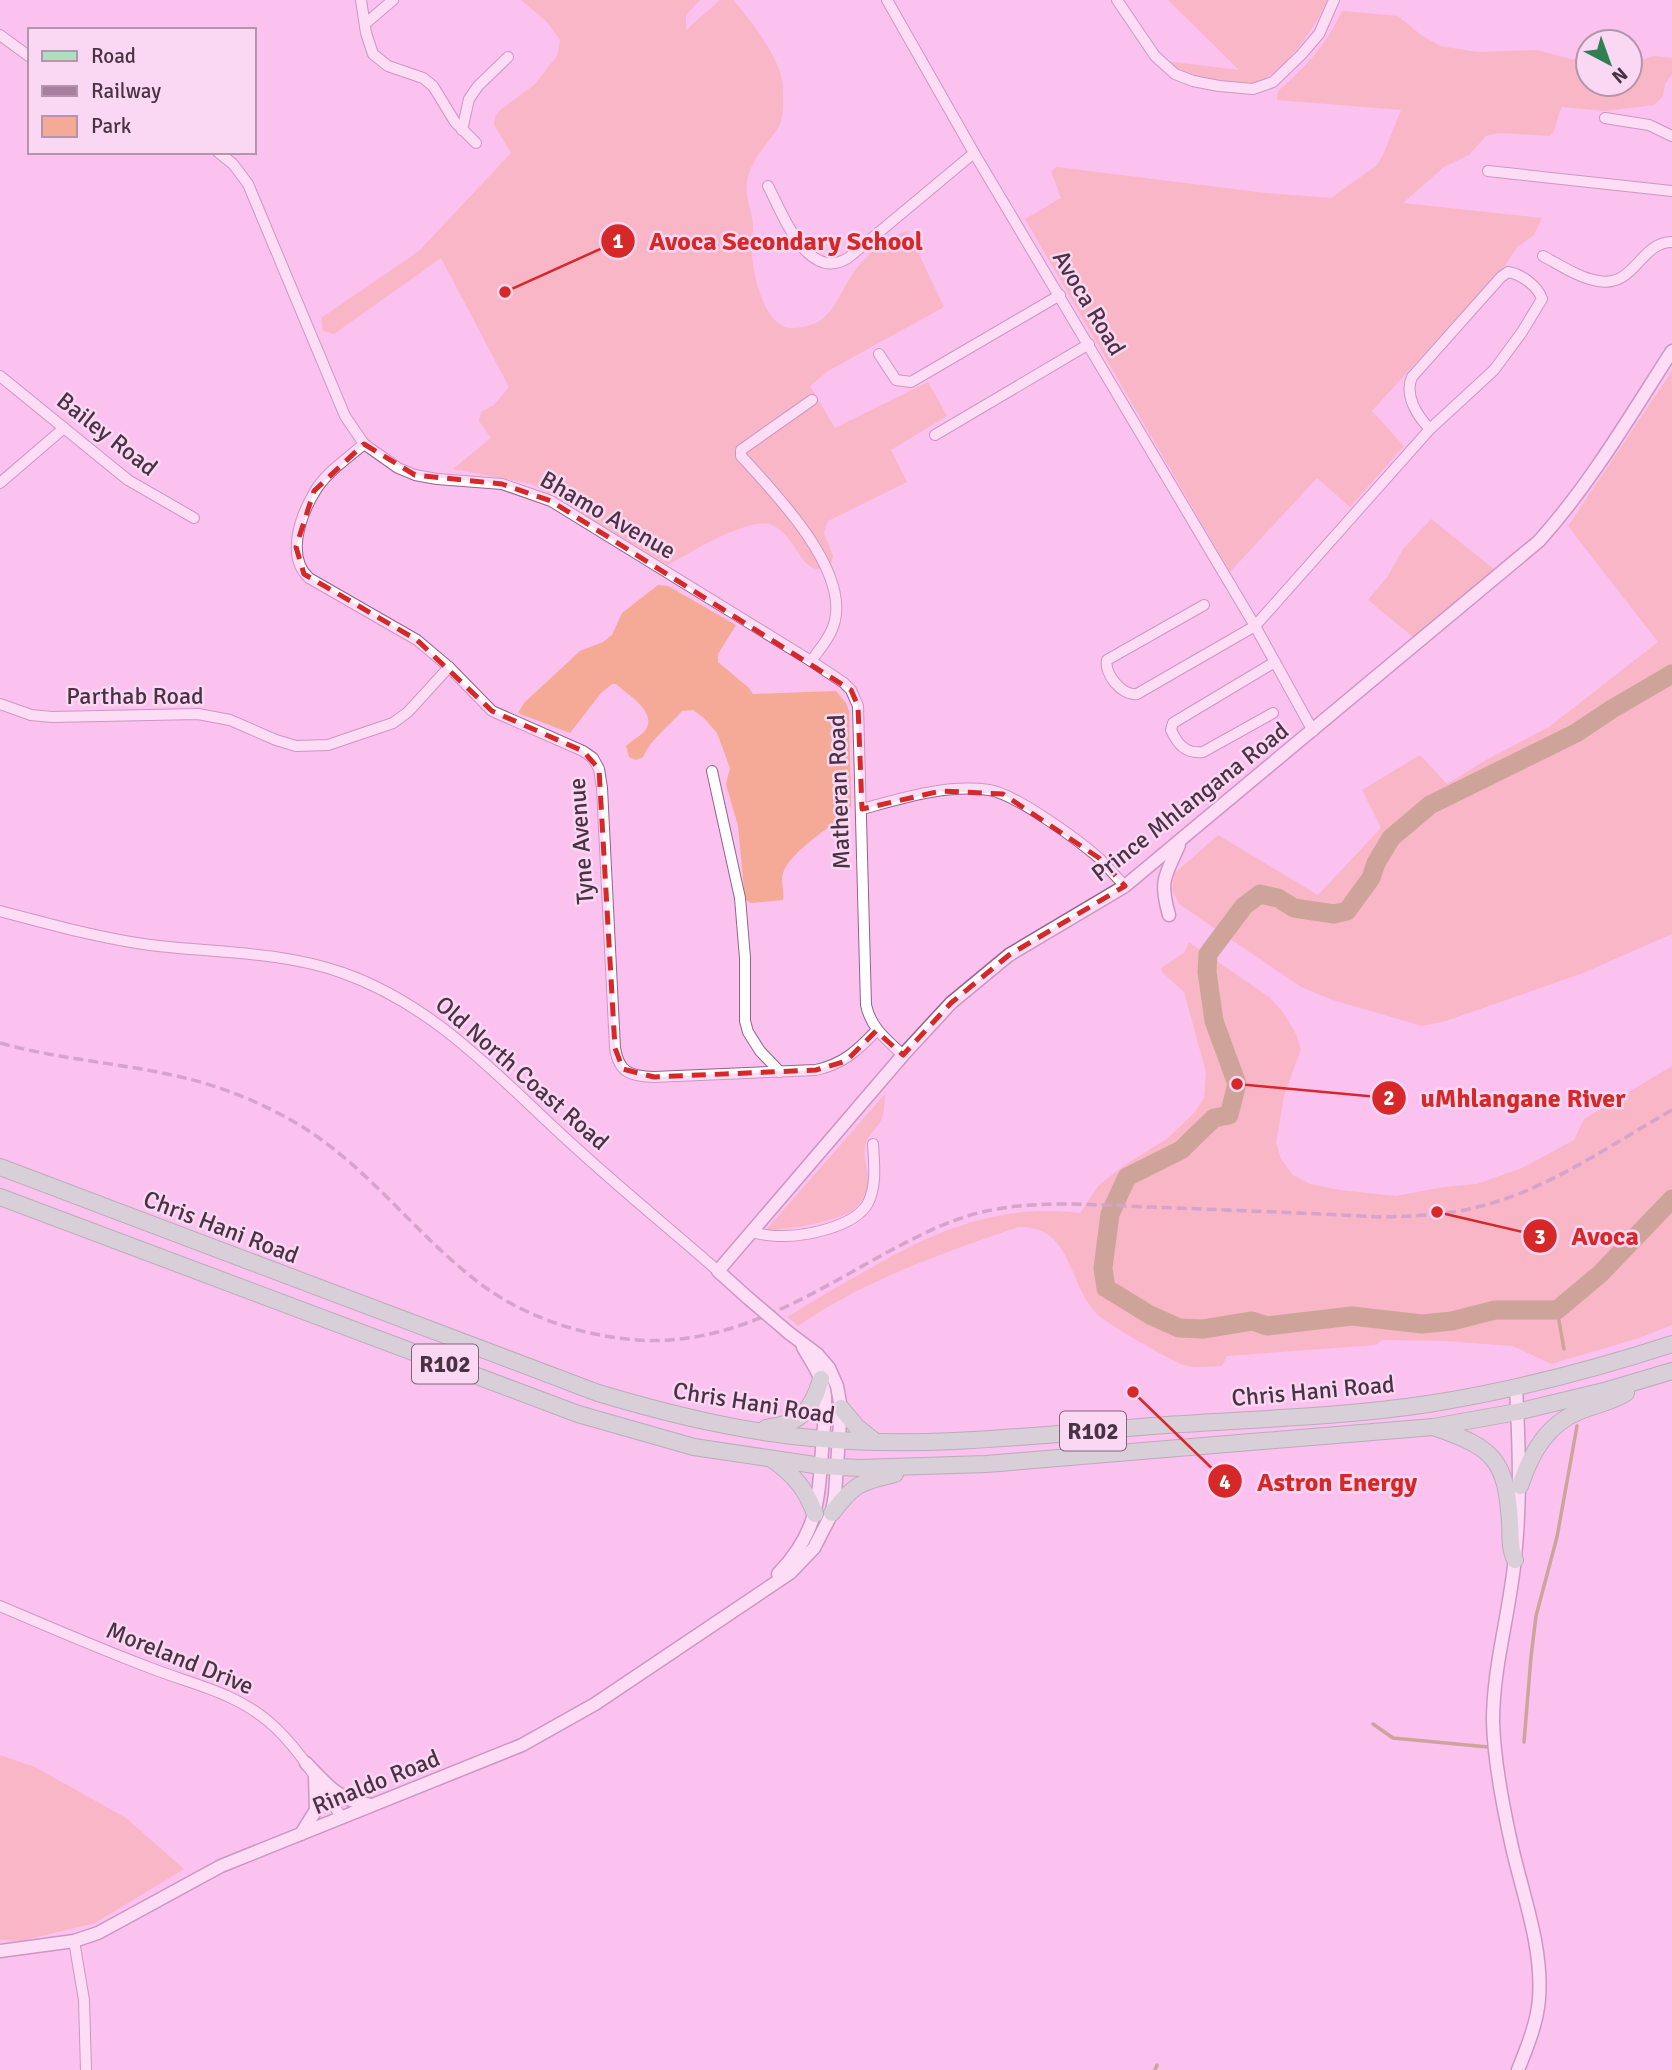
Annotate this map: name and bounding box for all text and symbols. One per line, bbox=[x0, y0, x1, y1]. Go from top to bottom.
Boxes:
legend bbox=[28, 28, 256, 154]
north arrow bbox=[1574, 28, 1644, 98]
text: Road bbox=[91, 43, 136, 69]
text: N bbox=[1607, 62, 1632, 88]
text: Railway bbox=[91, 78, 161, 104]
text: Park bbox=[91, 113, 132, 139]
callout: Avoca Secondary School bbox=[600, 218, 937, 265]
text: Avoca Secondary School bbox=[649, 226, 923, 258]
text: 1 bbox=[612, 228, 624, 254]
street label: Avoca Road bbox=[1046, 245, 1132, 361]
street label: Bailey Road bbox=[51, 385, 163, 483]
street label: Bhamo Avenue bbox=[535, 464, 681, 566]
street label: Parthab Road bbox=[66, 681, 204, 711]
street label: Matheran Road bbox=[821, 714, 857, 870]
street label: Prince Mhlangana Road bbox=[1085, 716, 1295, 888]
street label: Tyne Avenue bbox=[562, 777, 600, 905]
street label: Old North Coast Road bbox=[429, 989, 615, 1157]
callout: uMhlangane River bbox=[1371, 1074, 1639, 1121]
text: uMhlangane River bbox=[1421, 1083, 1626, 1115]
text: 2 bbox=[1383, 1085, 1395, 1111]
street label: Chris Hani Road bbox=[139, 1184, 303, 1270]
callout: Avoca bbox=[1522, 1213, 1653, 1260]
text: Avoca bbox=[1571, 1221, 1639, 1253]
text: 3 bbox=[1534, 1224, 1546, 1250]
road number: R102 bbox=[412, 1344, 478, 1384]
street label: Chris Hani Road bbox=[1230, 1369, 1396, 1413]
street label: Chris Hani Road bbox=[671, 1375, 837, 1431]
road number: R102 bbox=[1060, 1412, 1126, 1450]
callout: Astron Energy bbox=[1208, 1458, 1431, 1505]
text: Astron Energy bbox=[1257, 1467, 1417, 1499]
text: 4 bbox=[1219, 1469, 1231, 1495]
street label: Moreland Drive bbox=[102, 1615, 258, 1701]
street label: Rinaldo Road bbox=[308, 1743, 444, 1821]

